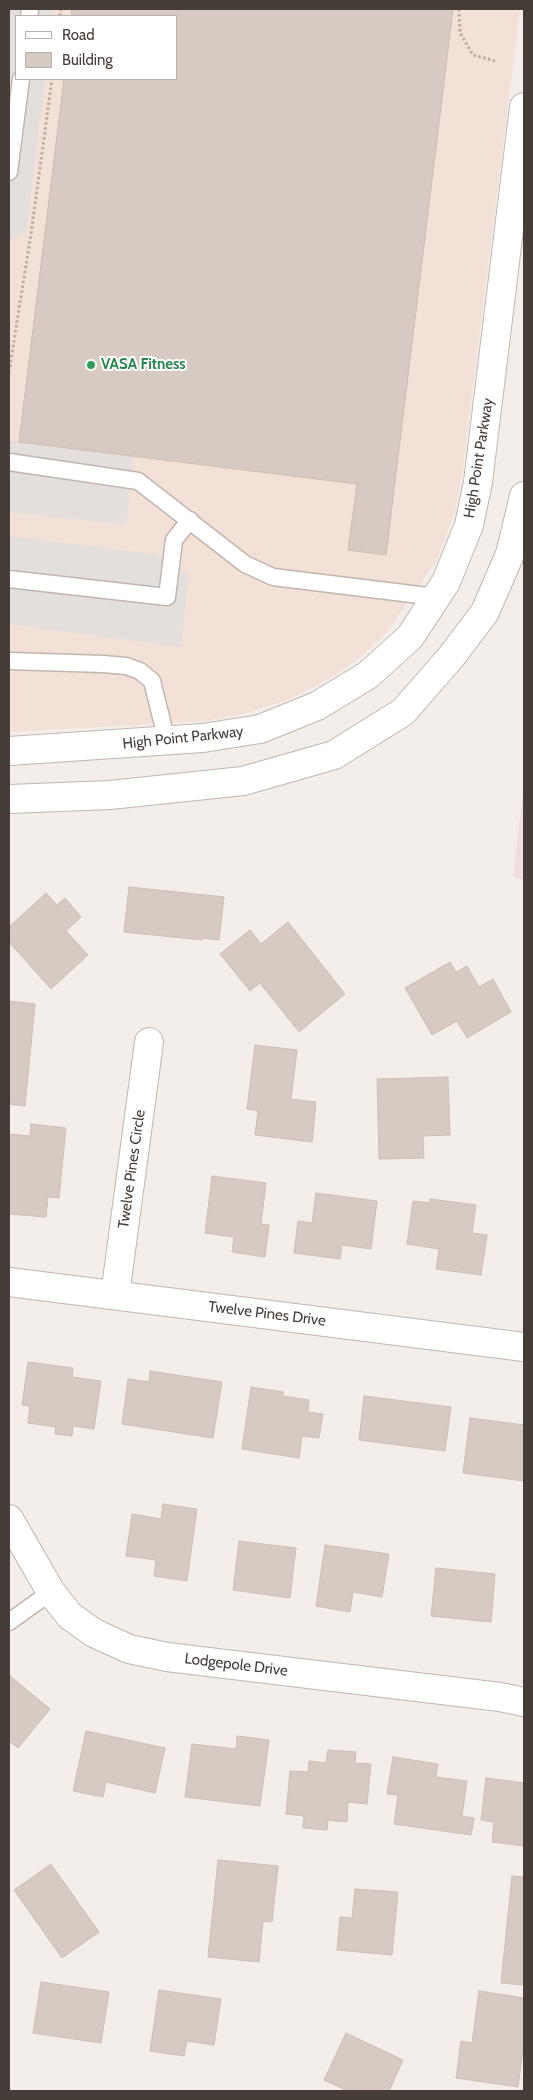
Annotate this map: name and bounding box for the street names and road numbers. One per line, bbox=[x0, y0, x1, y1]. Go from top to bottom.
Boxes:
street label: High Point Parkway bbox=[461, 397, 497, 519]
street label: High Point Parkway bbox=[122, 723, 244, 753]
street label: Twelve Pines Circle bbox=[115, 1108, 149, 1230]
street label: Twelve Pines Drive bbox=[207, 1298, 327, 1330]
street label: Lodgepole Drive bbox=[183, 1650, 289, 1680]

